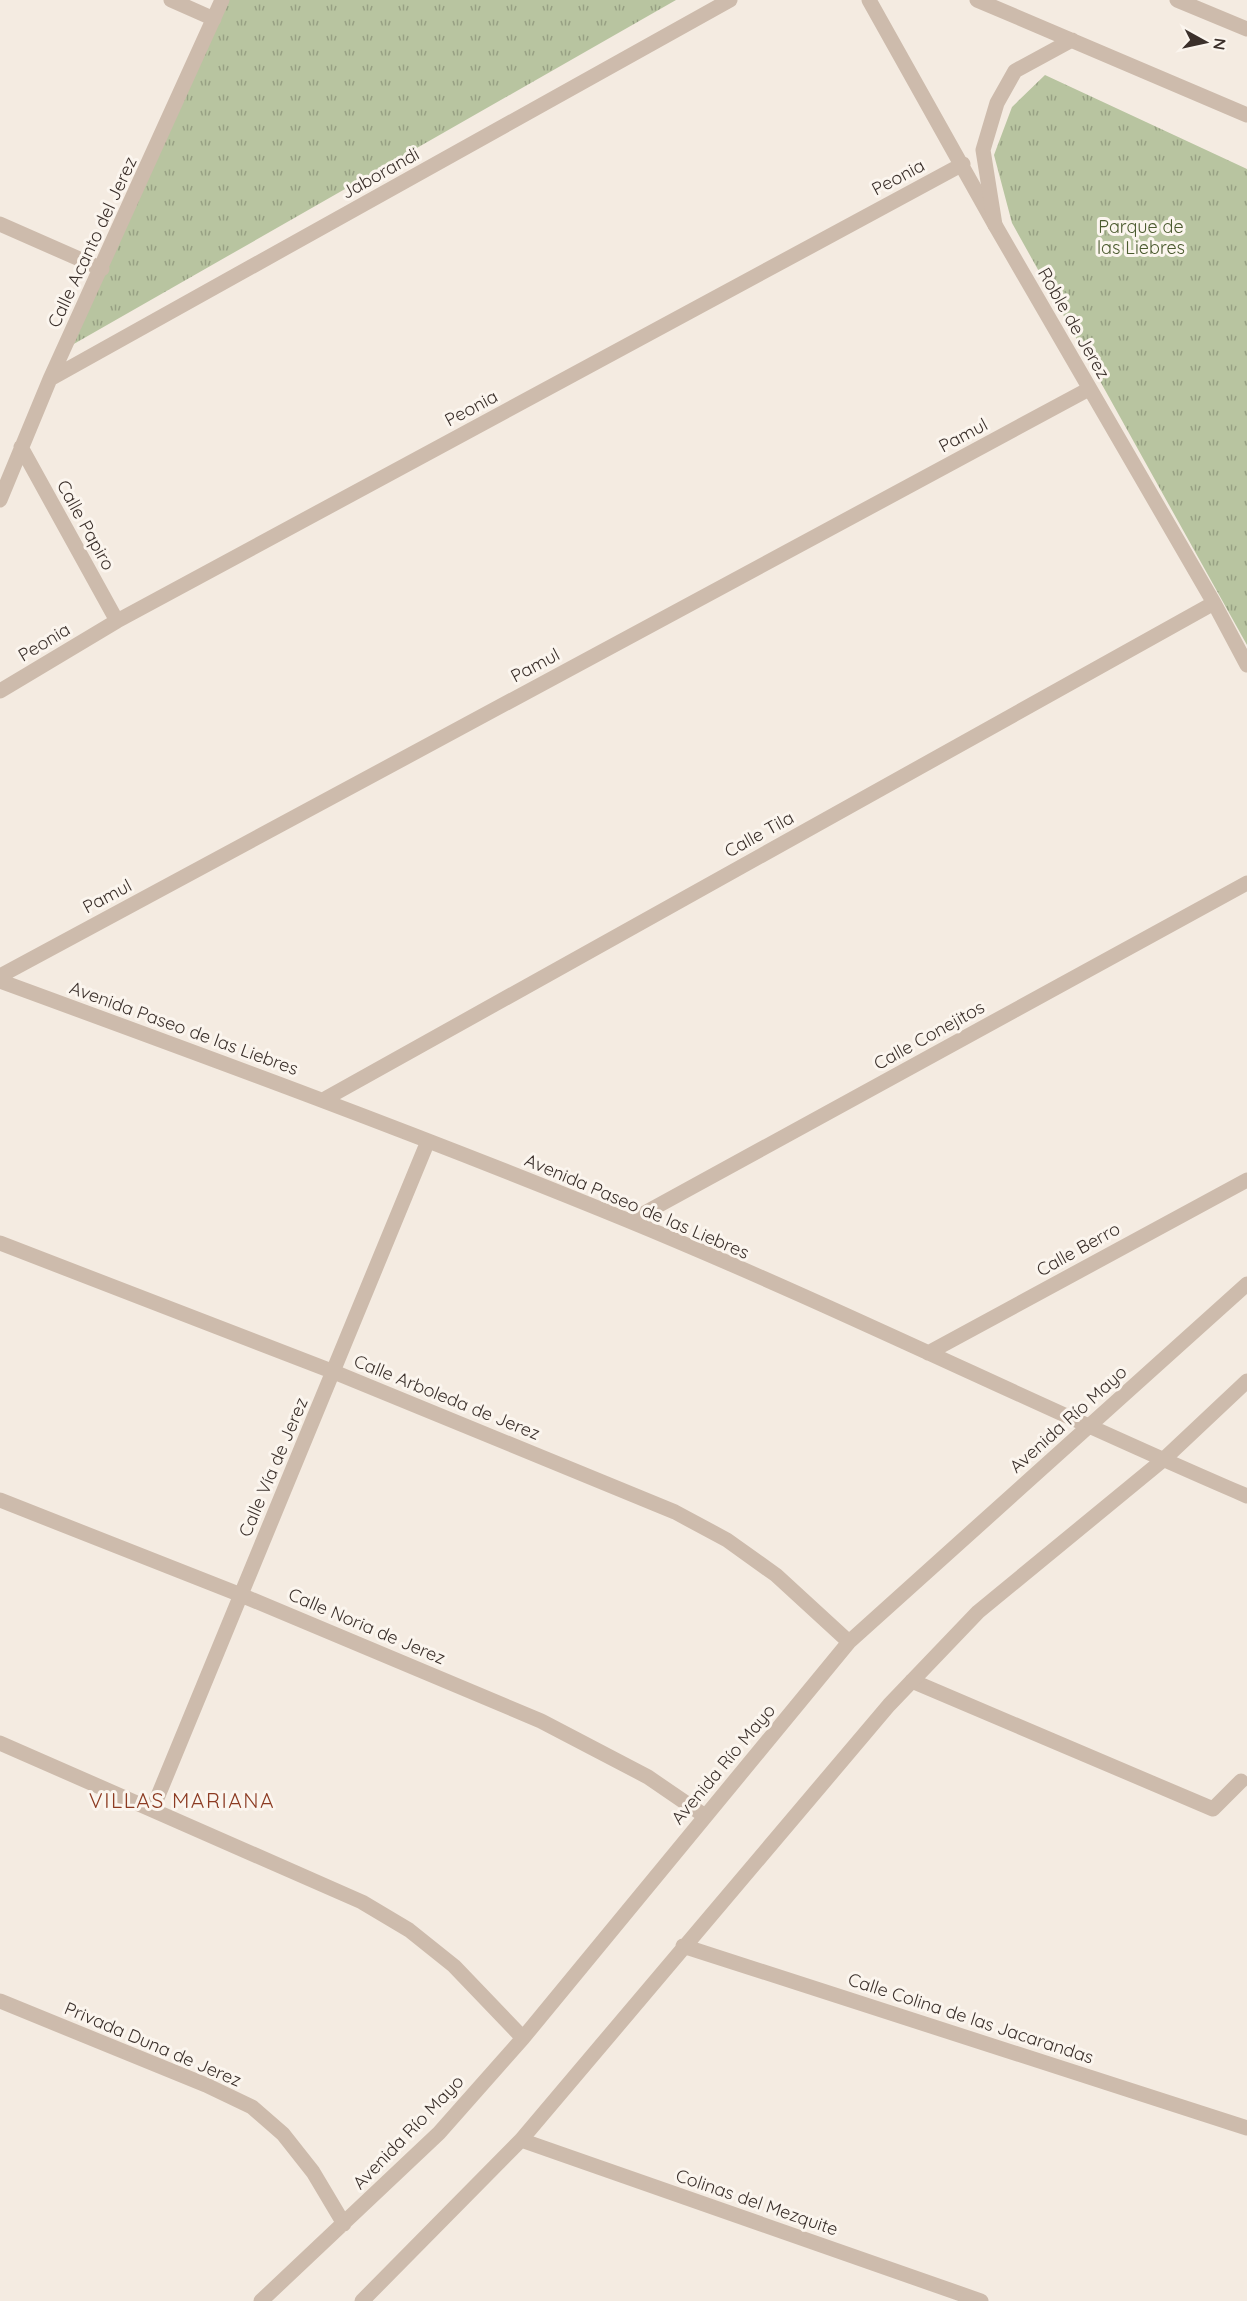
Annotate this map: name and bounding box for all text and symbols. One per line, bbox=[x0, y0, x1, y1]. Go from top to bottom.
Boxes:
north arrow bbox=[1175, 12, 1235, 72]
text: N bbox=[1209, 37, 1231, 51]
street label: Jaborandi bbox=[337, 142, 423, 204]
street label: Calle Acanto del Jerez bbox=[42, 153, 142, 331]
street label: Peonia bbox=[868, 154, 928, 200]
park label: Parque de las Liebres bbox=[1097, 215, 1185, 259]
street label: Roble de Jerez bbox=[1033, 263, 1115, 383]
street label: Peonia bbox=[441, 385, 501, 431]
street label: Pamul bbox=[934, 413, 992, 457]
street label: Calle Papiro bbox=[52, 476, 120, 574]
street label: Peonia bbox=[14, 618, 74, 666]
street label: Pamul bbox=[506, 643, 564, 687]
street label: Calle Tila bbox=[720, 806, 798, 862]
street label: Pamul bbox=[78, 874, 136, 918]
street label: Avenida Paseo de las Liebres bbox=[66, 976, 302, 1080]
street label: Calle Conejitos bbox=[870, 995, 988, 1075]
street label: Avenida Paseo de las Liebres bbox=[521, 1148, 753, 1264]
street label: Calle Berro bbox=[1032, 1217, 1124, 1281]
street label: Calle Arboleda de Jerez bbox=[351, 1349, 543, 1445]
street label: Avenida Río Mayo bbox=[1004, 1360, 1132, 1478]
street label: Calle Vía de Jerez bbox=[233, 1394, 313, 1540]
street label: Calle Noria de Jerez bbox=[285, 1583, 449, 1669]
street label: Avenida Río Mayo bbox=[666, 1699, 780, 1829]
district label: VILLAS MARIANA bbox=[89, 1787, 275, 1813]
street label: Calle Colina de las Jacarandas bbox=[845, 1967, 1097, 2069]
street label: Privada Duna de Jerez bbox=[61, 1996, 245, 2092]
street label: Avenida Río Mayo bbox=[348, 2070, 468, 2194]
street label: Colinas del Mezquite bbox=[673, 2163, 841, 2241]

